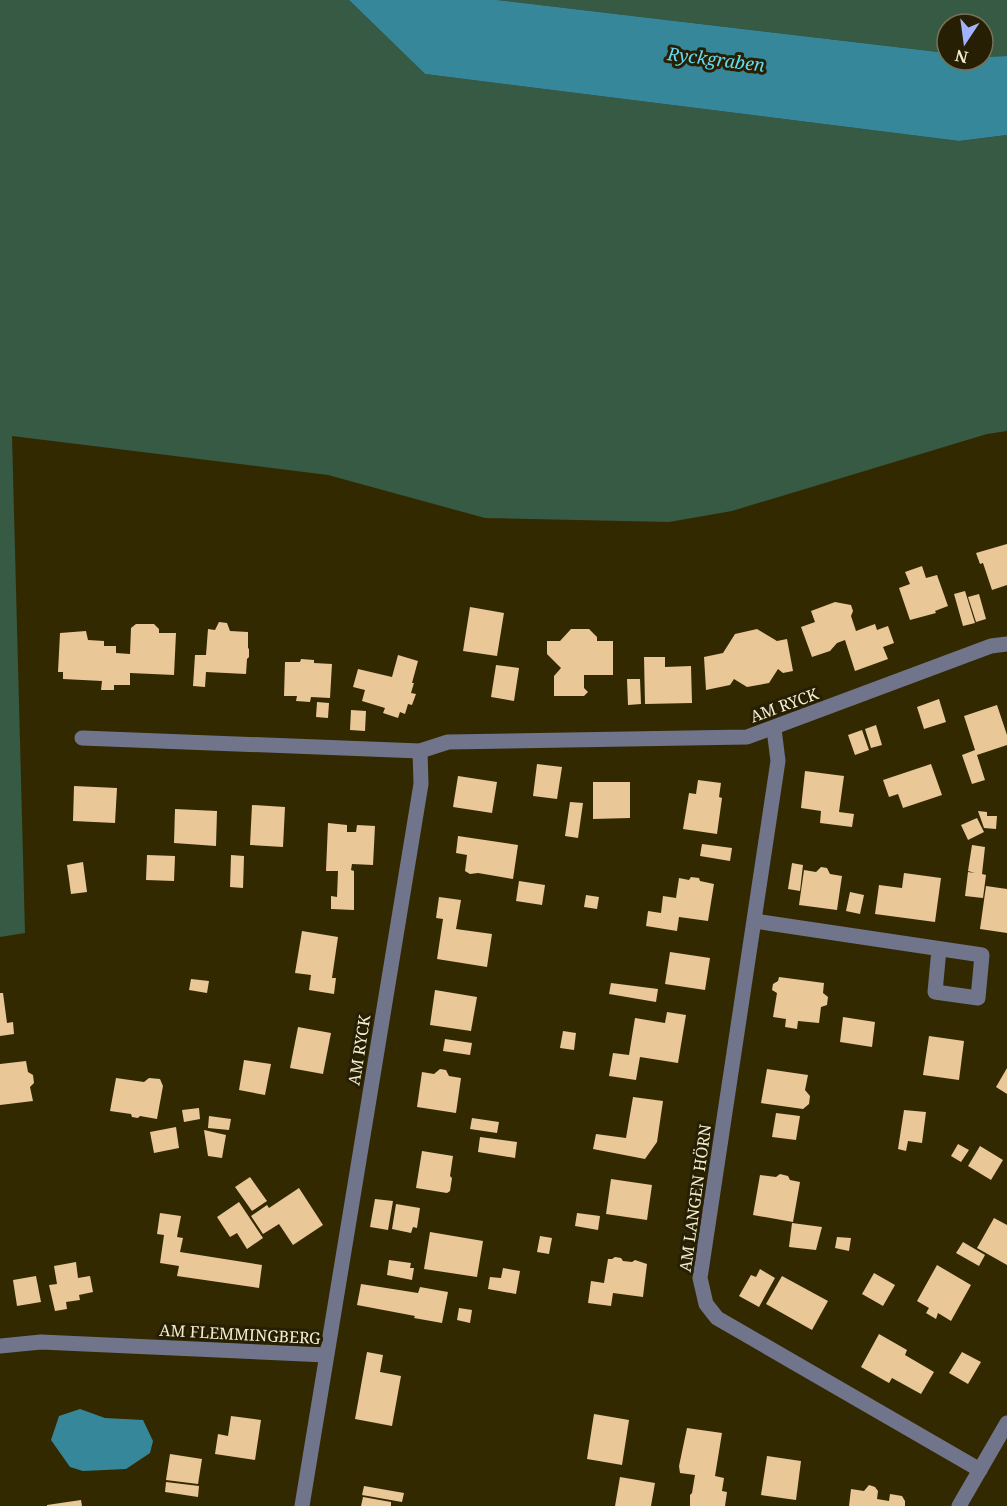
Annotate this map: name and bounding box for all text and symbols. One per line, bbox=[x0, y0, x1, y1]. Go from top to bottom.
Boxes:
north arrow bbox=[935, 12, 995, 72]
water label: Ryckgraben bbox=[665, 41, 766, 77]
text: N bbox=[953, 44, 970, 69]
street label: AM RYCK bbox=[747, 682, 822, 727]
street label: AM RYCK bbox=[343, 1012, 376, 1087]
street label: AM LANGEN HÖRN bbox=[674, 1123, 716, 1273]
street label: AM FLEMMINGBERG bbox=[159, 1319, 322, 1349]

